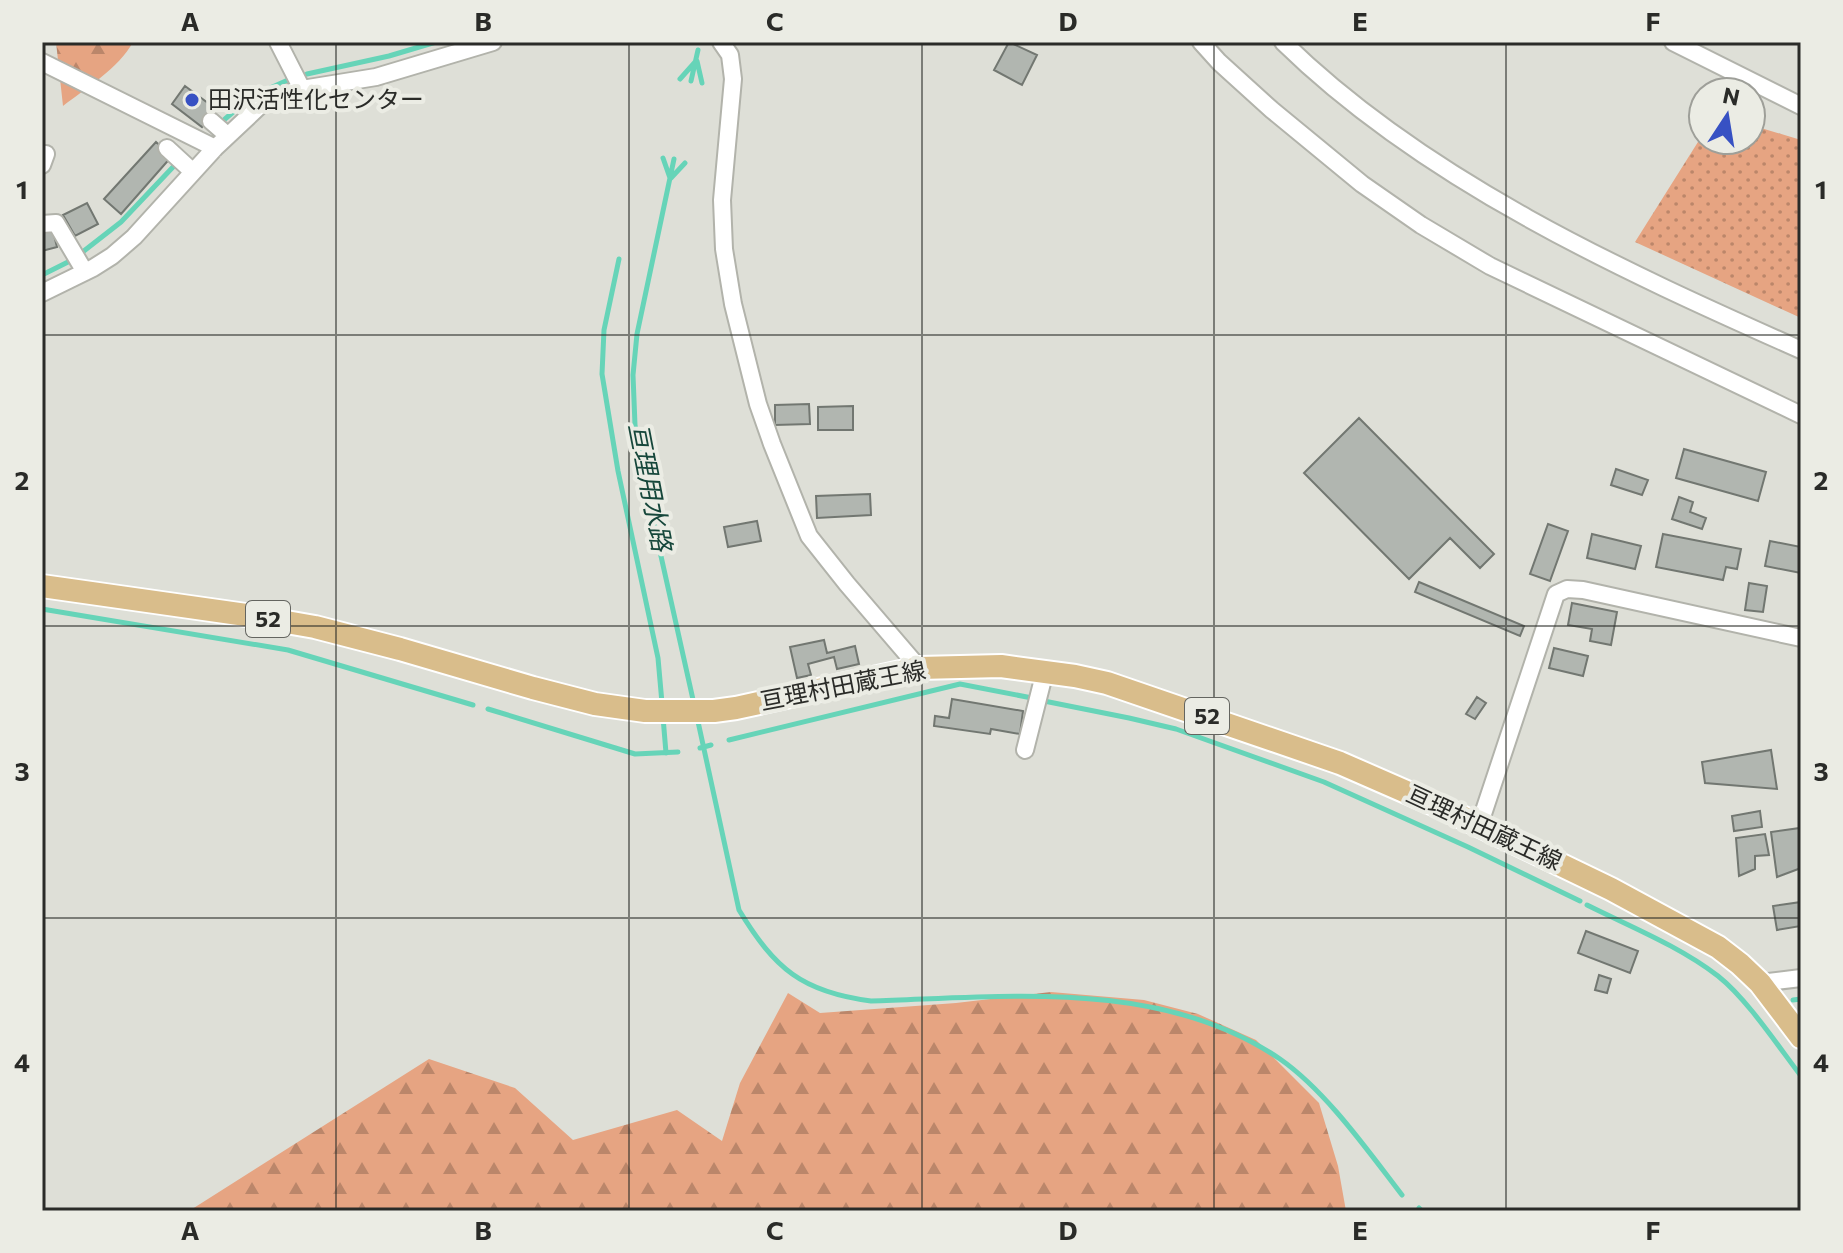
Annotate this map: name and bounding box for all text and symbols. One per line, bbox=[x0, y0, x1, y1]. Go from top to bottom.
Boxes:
text: A bbox=[181, 5, 200, 36]
text: B bbox=[474, 5, 492, 36]
text: C bbox=[766, 5, 784, 36]
text: D bbox=[1058, 5, 1078, 36]
text: E bbox=[1352, 5, 1368, 36]
text: F bbox=[1645, 5, 1661, 36]
north arrow bbox=[1687, 76, 1767, 156]
text: N bbox=[1720, 81, 1742, 111]
place label: 田沢活性化センター bbox=[208, 84, 424, 113]
marker: 田沢活性化センター bbox=[183, 91, 201, 109]
text: 1 bbox=[16, 173, 28, 204]
text: 1 bbox=[1815, 173, 1827, 204]
water label: 亘理用水路 bbox=[624, 420, 679, 555]
text: 2 bbox=[15, 464, 29, 495]
text: 2 bbox=[1814, 464, 1828, 495]
road number: 52 bbox=[246, 601, 290, 637]
street label: 亘理村田蔵王線 bbox=[757, 654, 928, 715]
road number: 52 bbox=[1185, 698, 1229, 734]
text: 3 bbox=[14, 755, 30, 786]
text: 3 bbox=[1813, 755, 1829, 786]
street label: 亘理村田蔵王線 bbox=[1402, 778, 1567, 875]
text: 4 bbox=[14, 1046, 30, 1077]
text: 4 bbox=[1813, 1046, 1829, 1077]
text: A bbox=[181, 1214, 200, 1245]
text: B bbox=[474, 1214, 492, 1245]
text: C bbox=[766, 1214, 784, 1245]
text: D bbox=[1058, 1214, 1078, 1245]
text: E bbox=[1352, 1214, 1368, 1245]
text: F bbox=[1645, 1214, 1661, 1245]

